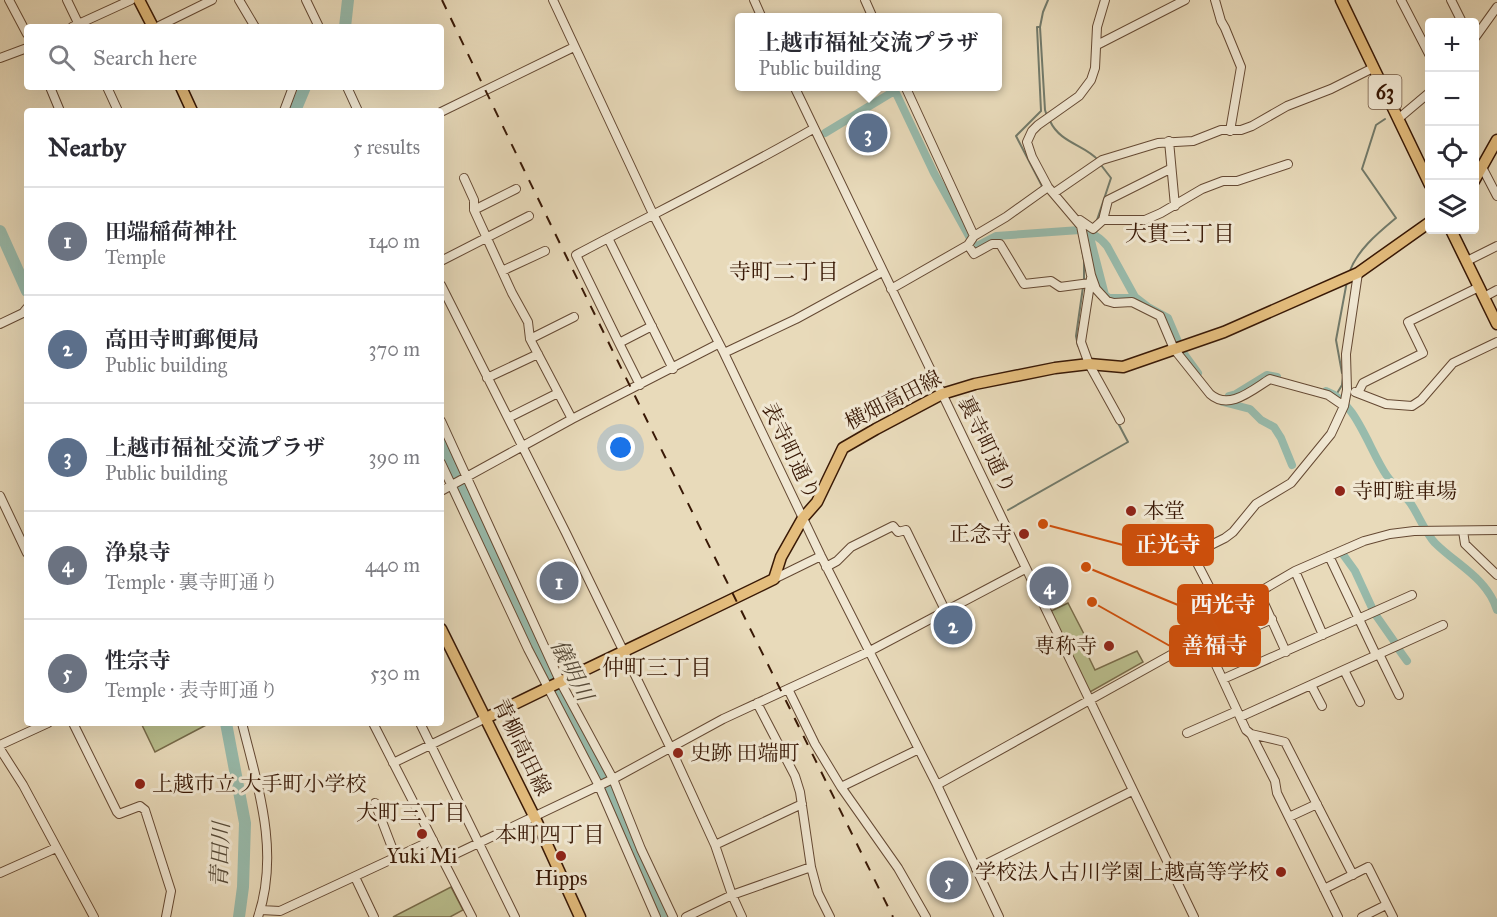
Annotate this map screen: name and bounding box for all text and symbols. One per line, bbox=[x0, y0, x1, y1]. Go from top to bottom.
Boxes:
popup bbox=[735, 13, 1002, 91]
map controls bbox=[1425, 18, 1479, 234]
button: + bbox=[1425, 18, 1479, 72]
search box bbox=[24, 24, 444, 90]
text: 上越市福祉交流プラザ bbox=[758, 29, 979, 56]
icon: search bbox=[45, 41, 78, 74]
text: Search here bbox=[93, 44, 197, 71]
text: Public building bbox=[758, 56, 881, 80]
button: − bbox=[1425, 72, 1479, 126]
road number: 63 bbox=[1368, 75, 1402, 109]
pin: 3 bbox=[848, 110, 888, 156]
button: locate bbox=[1425, 126, 1479, 180]
text: Nearby bbox=[48, 131, 126, 163]
text: 5 results bbox=[353, 135, 420, 159]
button: layers bbox=[1425, 180, 1479, 234]
text: 田端稲荷神社 bbox=[105, 218, 237, 245]
district label: 大貫三丁目 bbox=[1125, 220, 1235, 247]
text: 1 bbox=[64, 229, 71, 253]
text: 140 m bbox=[368, 229, 420, 253]
text: Temple bbox=[105, 245, 166, 269]
district label: 寺町二丁目 bbox=[729, 258, 839, 285]
text: 高田寺町郵便局 bbox=[105, 326, 259, 353]
text: 2 bbox=[63, 337, 72, 361]
text: 370 m bbox=[369, 337, 420, 361]
text: Public building bbox=[105, 353, 227, 377]
street label: 横畑高田線 bbox=[840, 365, 946, 435]
street label: 裏寺町通り bbox=[952, 392, 1022, 498]
street label: 表寺町通り bbox=[756, 398, 826, 504]
your location bbox=[606, 433, 635, 462]
text: 上越市福祉交流プラザ bbox=[105, 434, 325, 461]
text: 3 bbox=[64, 445, 72, 469]
text: 390 m bbox=[369, 445, 420, 469]
text: Public building bbox=[105, 461, 227, 485]
place label: 寺町駐車場 bbox=[1352, 478, 1457, 504]
marker: 寺町駐車場 bbox=[1333, 484, 1347, 498]
place label: 本堂 bbox=[1143, 498, 1185, 524]
marker: 本堂 bbox=[1124, 504, 1138, 518]
place label: 正念寺 bbox=[949, 521, 1012, 547]
callout: 正光寺 bbox=[1123, 525, 1213, 565]
marker: 正念寺 bbox=[1017, 527, 1031, 541]
text: 正光寺 bbox=[1135, 531, 1201, 558]
text: 浄泉寺 bbox=[105, 539, 171, 566]
text: 4 bbox=[62, 553, 73, 577]
text: 440 m bbox=[365, 553, 420, 577]
pin: 1 bbox=[540, 558, 578, 604]
pin: 4 bbox=[1030, 564, 1068, 608]
text: Temple · 裏寺町通り bbox=[105, 570, 279, 594]
callout: 西光寺 bbox=[1178, 585, 1268, 625]
text: 西光寺 bbox=[1190, 591, 1256, 618]
pin: 2 bbox=[934, 602, 972, 648]
callout: 善福寺 bbox=[1170, 626, 1260, 666]
text: 善福寺 bbox=[1182, 632, 1248, 659]
place label: 専称寺 bbox=[1034, 633, 1097, 659]
water label: 儀明川 bbox=[545, 634, 600, 707]
marker: 専称寺 bbox=[1102, 639, 1116, 653]
text: 性宗寺 bbox=[105, 647, 171, 674]
district label: 仲町三丁目 bbox=[602, 654, 712, 681]
text: 5 bbox=[63, 661, 72, 685]
text: 530 m bbox=[370, 661, 420, 685]
text: Temple · 表寺町通り bbox=[105, 678, 279, 702]
street label: 青柳高田線 bbox=[487, 694, 557, 800]
place label: 史跡 田端町 bbox=[690, 740, 800, 766]
marker: 史跡 田端町 bbox=[671, 746, 685, 760]
place label: 上越市立 大手町小学校 bbox=[152, 771, 367, 797]
marker: 上越市立 大手町小学校 bbox=[133, 777, 147, 791]
district label: 大町三丁目 bbox=[356, 799, 466, 826]
water label: 青田川 bbox=[205, 820, 235, 888]
district label: 本町四丁目 bbox=[495, 821, 605, 848]
marker: Yuki Mi bbox=[415, 827, 429, 841]
place label: Yuki Mi bbox=[387, 843, 457, 869]
marker: Hipps bbox=[554, 849, 568, 863]
pin: 5 bbox=[930, 858, 968, 902]
place label: 学校法人古川学園上越高等学校 bbox=[975, 859, 1269, 885]
place label: Hipps bbox=[535, 865, 587, 891]
marker: 学校法人古川学園上越高等学校 bbox=[1274, 865, 1288, 879]

